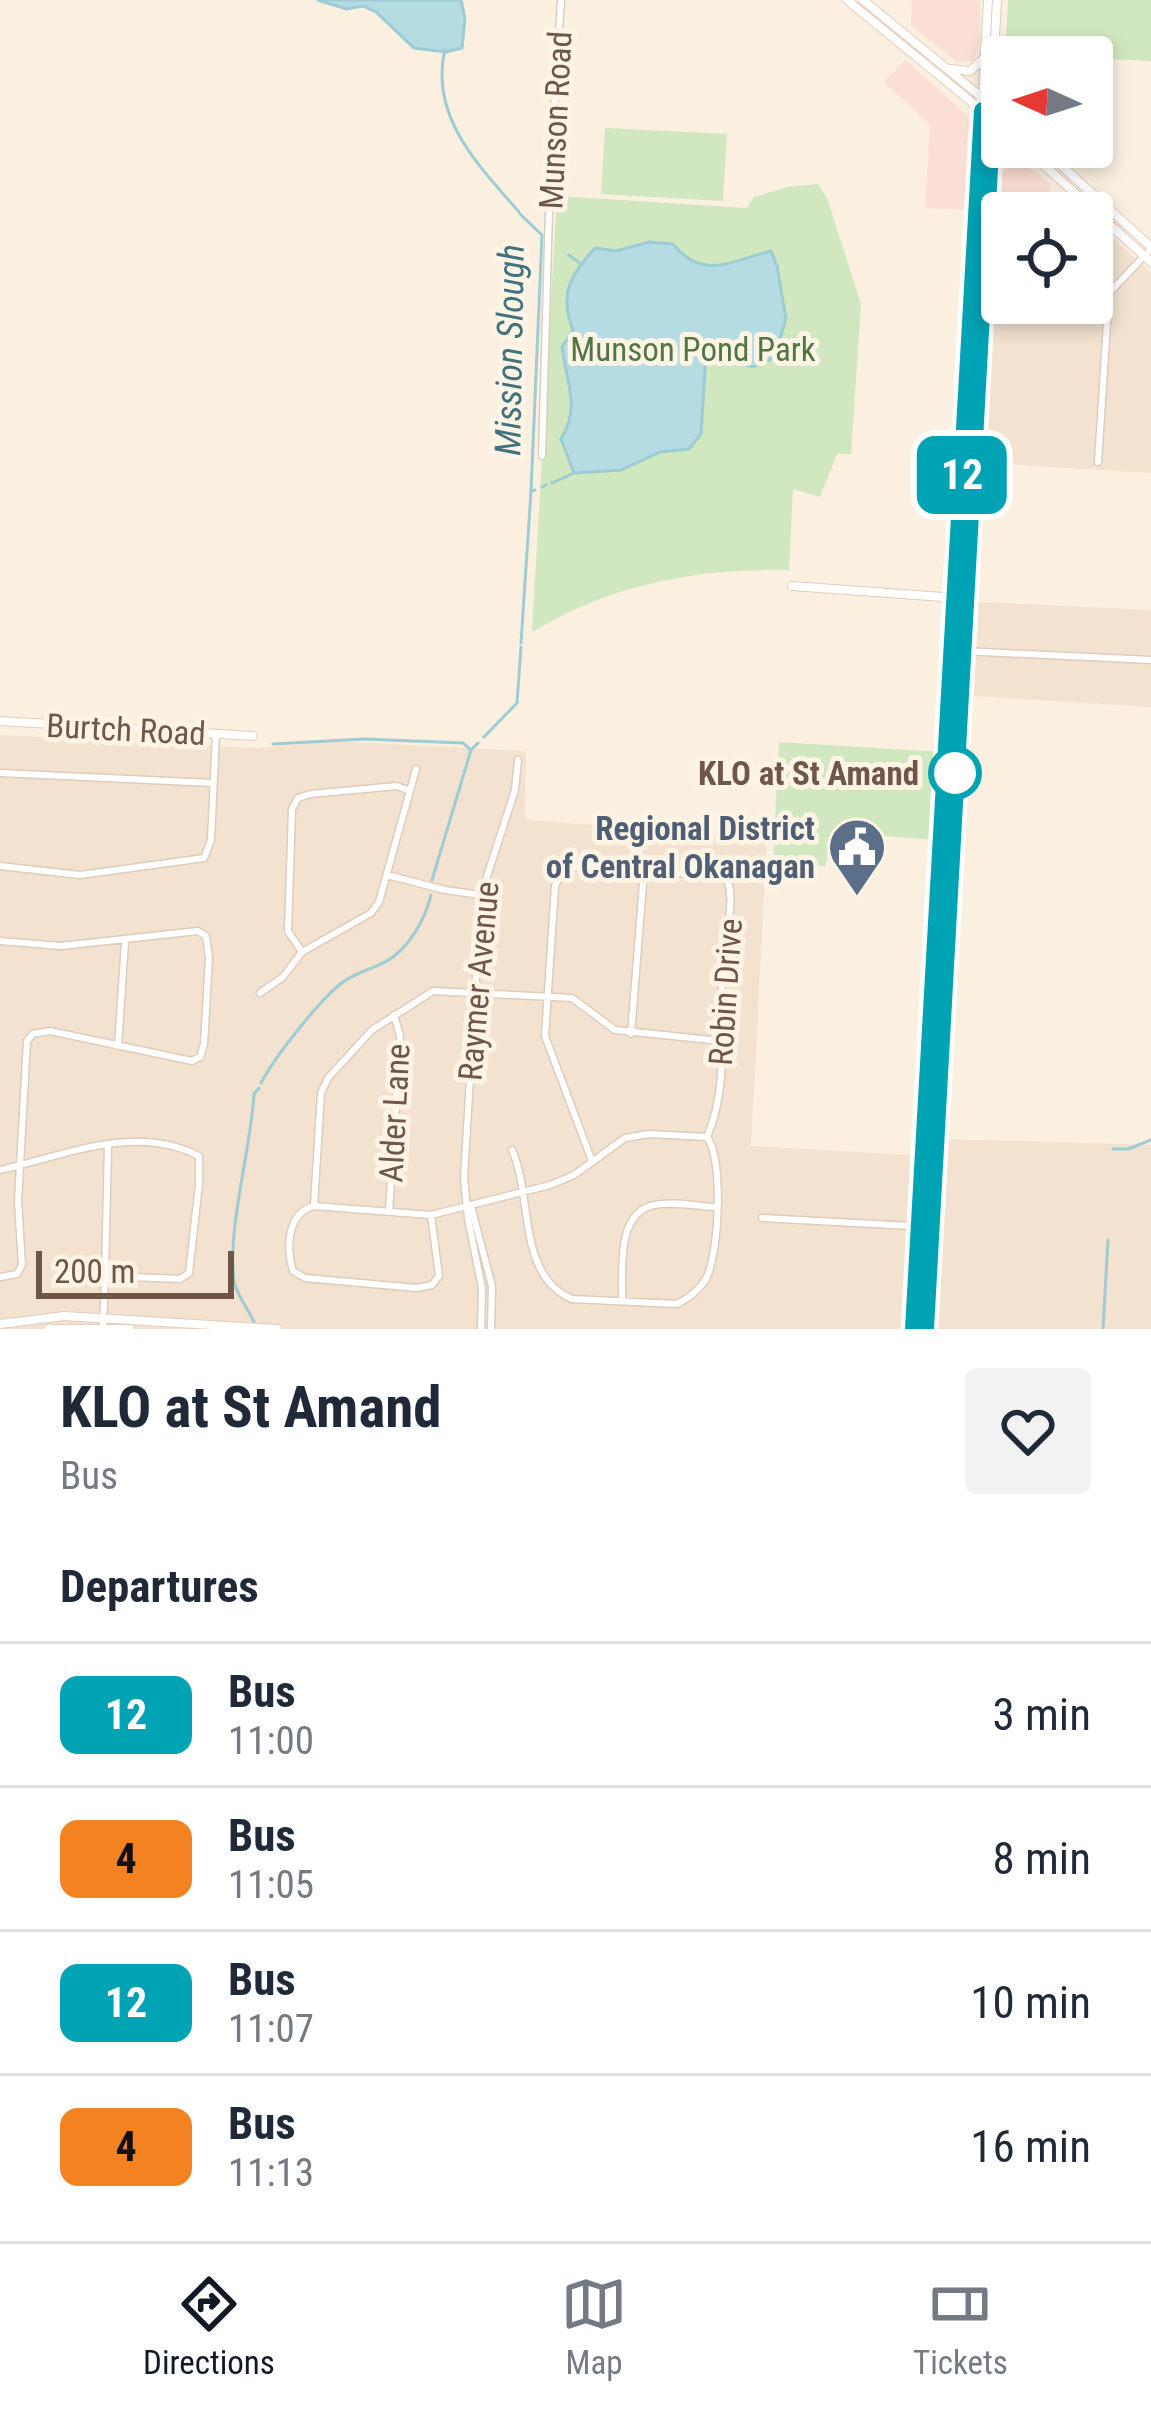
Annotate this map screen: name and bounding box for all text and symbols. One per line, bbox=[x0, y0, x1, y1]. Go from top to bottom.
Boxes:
street label: Munson Road bbox=[531, 30, 580, 210]
north arrow bbox=[981, 36, 1113, 168]
map controls bbox=[981, 36, 1113, 324]
button: locate bbox=[981, 192, 1113, 324]
water label: Mission Slough bbox=[487, 244, 533, 456]
park label: Munson Pond Park bbox=[570, 330, 816, 369]
line badge: 12 bbox=[908, 436, 1016, 514]
text: 12 bbox=[941, 450, 983, 499]
street label: Burtch Road bbox=[45, 706, 207, 753]
marker: KLO at St Amand bbox=[930, 748, 980, 798]
place label: KLO at St Amand bbox=[698, 754, 919, 793]
place label: Regional District of Central Okanagan bbox=[546, 809, 815, 886]
public building icon: Regional District of Central Okanagan bbox=[826, 816, 888, 898]
street label: Raymer Avenue bbox=[450, 880, 507, 1082]
street label: Robin Drive bbox=[701, 917, 750, 1067]
street label: Alder Lane bbox=[371, 1043, 418, 1183]
scale bar bbox=[36, 1245, 234, 1298]
text: 200 m bbox=[54, 1252, 135, 1291]
button: heart bbox=[965, 1368, 1091, 1494]
text: KLO at St Amand bbox=[60, 1374, 442, 1441]
text: Bus bbox=[60, 1453, 118, 1499]
text: Departures bbox=[60, 1560, 259, 1613]
text: Bus bbox=[228, 1665, 296, 1718]
text: 3 min bbox=[992, 1688, 1091, 1741]
text: 12 bbox=[105, 1690, 147, 1739]
text: 11:00 bbox=[228, 1718, 314, 1764]
text: Bus bbox=[228, 1809, 296, 1862]
text: 8 min bbox=[992, 1832, 1091, 1885]
text: 4 bbox=[115, 1834, 137, 1883]
text: 11:05 bbox=[228, 1862, 314, 1908]
text: Bus bbox=[228, 1953, 296, 2006]
text: 10 min bbox=[970, 1976, 1091, 2029]
text: 12 bbox=[105, 1978, 147, 2027]
text: 11:07 bbox=[228, 2006, 314, 2052]
text: Bus bbox=[228, 2097, 296, 2150]
text: 16 min bbox=[970, 2120, 1091, 2173]
text: 4 bbox=[115, 2122, 137, 2171]
text: 11:13 bbox=[228, 2150, 314, 2196]
tab: Directions bbox=[143, 2271, 275, 2382]
tab: Map bbox=[561, 2271, 627, 2382]
tab: Tickets bbox=[913, 2271, 1008, 2382]

